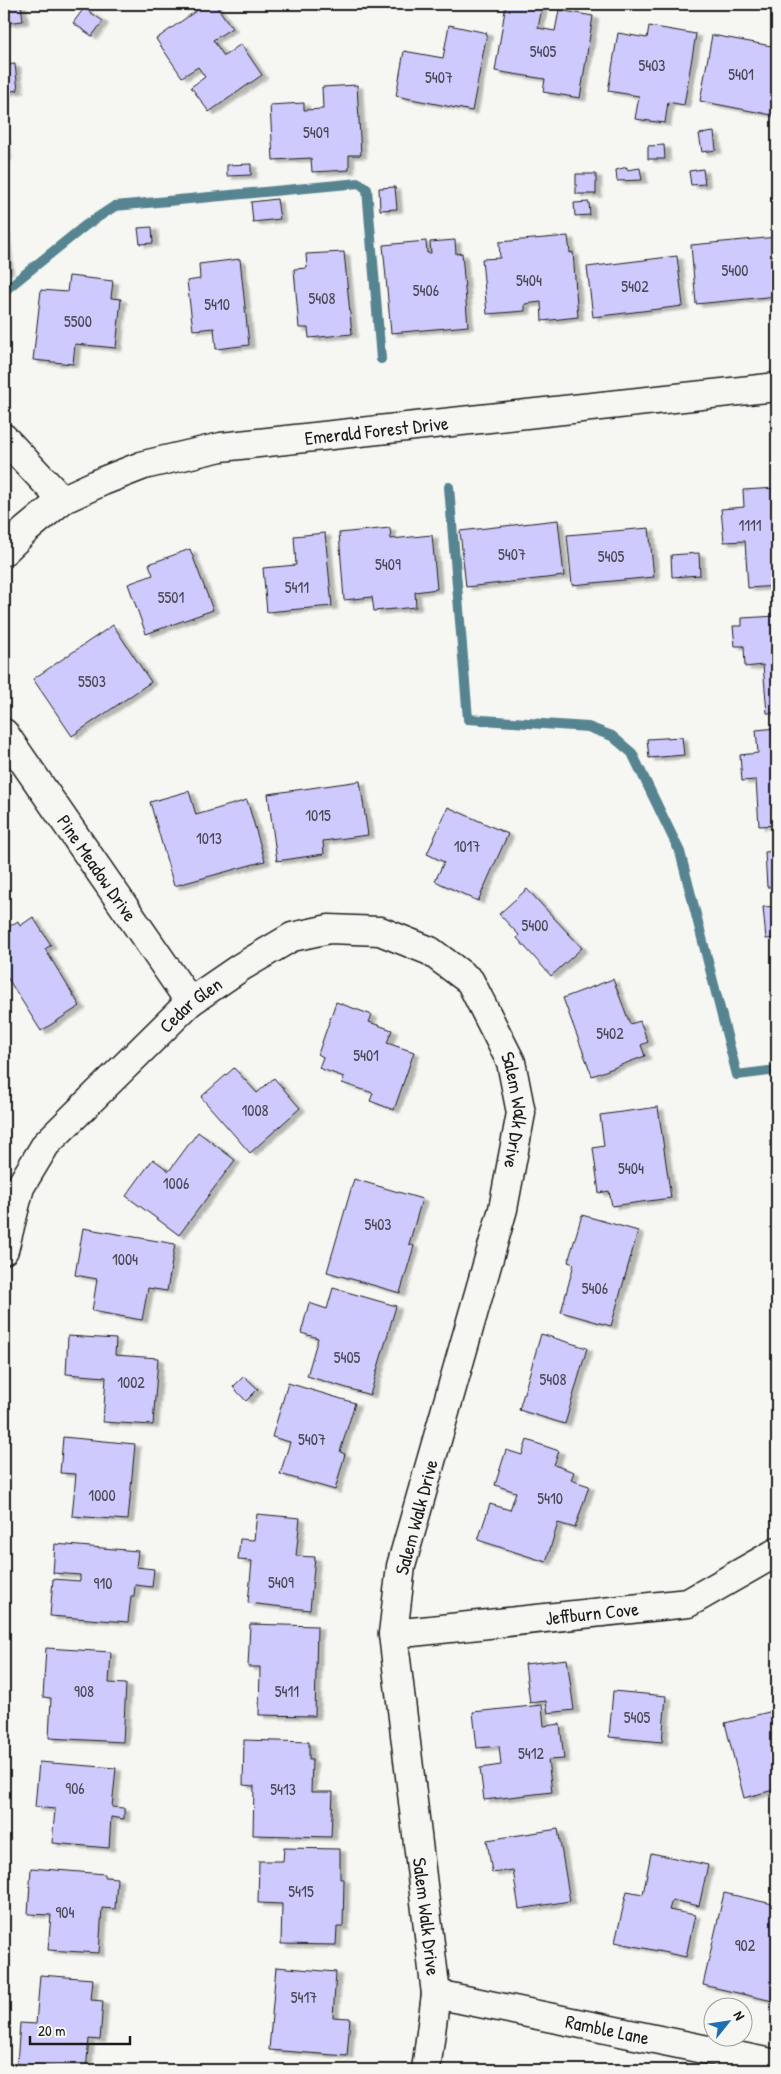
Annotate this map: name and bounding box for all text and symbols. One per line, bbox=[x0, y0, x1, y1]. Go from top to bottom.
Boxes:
house number: 5405 bbox=[530, 40, 557, 62]
house number: 5403 bbox=[638, 54, 666, 76]
house number: 5401 bbox=[728, 63, 754, 85]
house number: 5407 bbox=[425, 66, 453, 88]
house number: 5409 bbox=[303, 121, 329, 143]
house number: 5400 bbox=[721, 259, 749, 281]
house number: 5404 bbox=[516, 269, 542, 291]
house number: 5402 bbox=[621, 275, 649, 297]
house number: 5406 bbox=[413, 279, 439, 301]
house number: 5408 bbox=[309, 287, 335, 309]
house number: 5410 bbox=[204, 293, 230, 315]
house number: 5500 bbox=[64, 310, 92, 332]
street label: Emerald Forest Drive bbox=[303, 410, 450, 451]
house number: 1111 bbox=[738, 514, 762, 536]
house number: 5407 bbox=[498, 543, 526, 565]
house number: 5405 bbox=[598, 545, 625, 567]
house number: 5409 bbox=[375, 553, 401, 575]
house number: 5411 bbox=[285, 576, 309, 598]
house number: 5501 bbox=[158, 586, 184, 608]
house number: 5503 bbox=[78, 670, 106, 692]
house number: 1015 bbox=[305, 804, 331, 826]
street label: Pine Meadow Drive bbox=[51, 809, 144, 927]
house number: 1013 bbox=[196, 827, 222, 849]
house number: 1017 bbox=[454, 835, 480, 857]
house number: 5400 bbox=[521, 914, 549, 936]
street label: Cedar Glen bbox=[153, 971, 227, 1039]
house number: 5402 bbox=[596, 1022, 624, 1044]
house number: 5401 bbox=[353, 1044, 379, 1066]
street label: Salem Walk Drive bbox=[495, 1047, 534, 1171]
house number: 1008 bbox=[241, 1099, 269, 1121]
house number: 5404 bbox=[618, 1157, 644, 1179]
house number: 1006 bbox=[163, 1172, 189, 1194]
house number: 5403 bbox=[364, 1213, 392, 1235]
house number: 1004 bbox=[112, 1248, 138, 1270]
house number: 5406 bbox=[582, 1277, 608, 1299]
house number: 5405 bbox=[334, 1346, 361, 1368]
house number: 5408 bbox=[540, 1368, 566, 1390]
house number: 1002 bbox=[117, 1371, 145, 1393]
house number: 5407 bbox=[298, 1428, 326, 1450]
street label: Salem Walk Drive bbox=[388, 1456, 444, 1577]
house number: 1000 bbox=[88, 1484, 116, 1506]
house number: 5410 bbox=[537, 1487, 563, 1509]
house number: 5409 bbox=[268, 1571, 294, 1593]
house number: 910 bbox=[94, 1572, 112, 1594]
street label: Jeffburn Cove bbox=[544, 1595, 640, 1631]
house number: 908 bbox=[74, 1680, 94, 1702]
house number: 5411 bbox=[275, 1680, 299, 1702]
house number: 5405 bbox=[624, 1706, 651, 1728]
house number: 5412 bbox=[518, 1742, 545, 1764]
house number: 906 bbox=[65, 1777, 85, 1799]
house number: 5413 bbox=[270, 1778, 296, 1800]
street label: Salem Walk Drive bbox=[407, 1856, 447, 1977]
house number: 5415 bbox=[288, 1880, 314, 1902]
house number: 904 bbox=[55, 1901, 75, 1923]
house number: 902 bbox=[735, 1934, 756, 1956]
house number: 5417 bbox=[291, 1986, 317, 2008]
north arrow bbox=[704, 1996, 754, 2046]
text: N bbox=[730, 2007, 750, 2024]
street label: Ramble Lane bbox=[563, 2008, 652, 2051]
scale bar bbox=[30, 2014, 130, 2046]
text: 20 m bbox=[38, 2020, 65, 2041]

